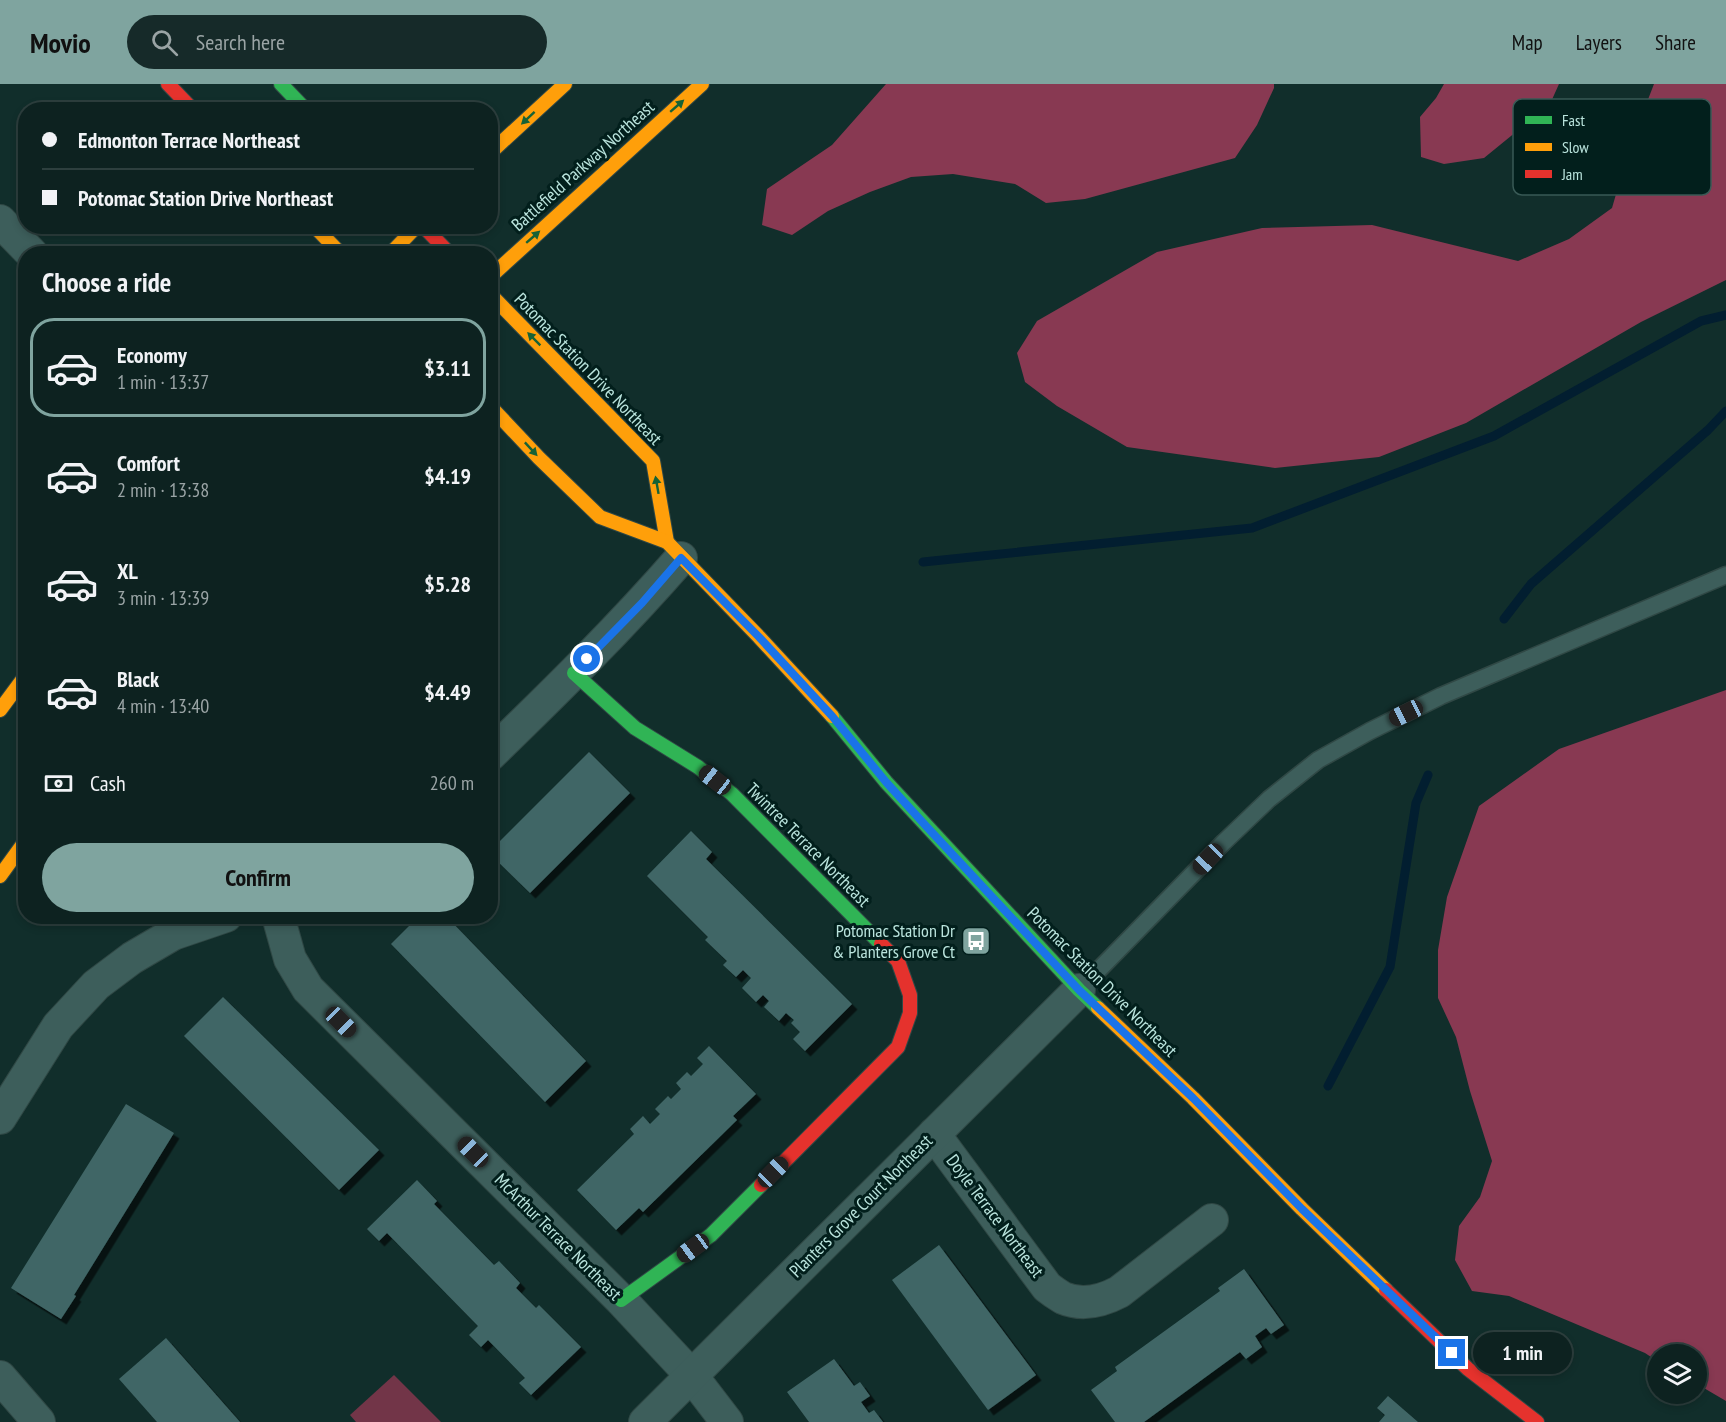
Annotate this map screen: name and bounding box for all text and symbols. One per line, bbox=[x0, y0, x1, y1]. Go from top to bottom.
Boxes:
search box bbox=[127, 15, 547, 69]
text: Movio bbox=[30, 24, 91, 61]
icon: search bbox=[148, 26, 181, 59]
text: Search here bbox=[196, 28, 285, 56]
text: Map bbox=[1512, 29, 1543, 56]
text: Layers bbox=[1576, 29, 1622, 56]
text: Share bbox=[1655, 29, 1696, 56]
street label: Battlefield Parkway Northeast bbox=[506, 95, 659, 236]
legend bbox=[1513, 99, 1711, 195]
one-way arrow bbox=[669, 100, 684, 113]
text: Fast bbox=[1562, 110, 1585, 130]
one-way arrow bbox=[521, 111, 535, 125]
text: Edmonton Terrace Northeast bbox=[78, 126, 300, 154]
text: Slow bbox=[1562, 137, 1589, 157]
text: Jam bbox=[1561, 164, 1583, 184]
text: Potomac Station Drive Northeast bbox=[78, 184, 333, 212]
one-way arrow bbox=[525, 231, 540, 244]
text: Choose a ride bbox=[42, 265, 171, 299]
street label: Potomac Station Drive Northeast bbox=[510, 288, 667, 450]
one-way arrow bbox=[527, 332, 541, 346]
icon: car bbox=[45, 341, 99, 395]
text: Economy bbox=[117, 341, 187, 369]
text: $3.11 bbox=[424, 354, 471, 382]
text: 1 min · 13:37 bbox=[117, 369, 209, 395]
one-way arrow bbox=[524, 441, 538, 456]
icon: car bbox=[45, 449, 99, 503]
text: Comfort bbox=[117, 449, 180, 477]
text: $4.19 bbox=[424, 462, 471, 490]
one-way arrow bbox=[652, 475, 661, 494]
text: 2 min · 13:38 bbox=[117, 477, 209, 503]
icon: car bbox=[45, 557, 99, 611]
text: XL bbox=[117, 557, 138, 585]
text: $5.28 bbox=[424, 570, 471, 598]
text: 3 min · 13:39 bbox=[117, 585, 209, 611]
route start bbox=[573, 645, 600, 672]
icon: car bbox=[45, 665, 99, 719]
text: Black bbox=[117, 665, 159, 693]
text: $4.49 bbox=[424, 678, 471, 706]
text: 4 min · 13:40 bbox=[117, 693, 209, 719]
car bbox=[1386, 697, 1426, 729]
car bbox=[695, 762, 735, 798]
icon: cash bbox=[42, 767, 75, 800]
text: Cash bbox=[90, 769, 126, 797]
text: 260 m bbox=[430, 770, 474, 796]
street label: Twintree Terrace Northeast bbox=[742, 778, 875, 911]
car bbox=[1189, 840, 1227, 878]
button: Confirm bbox=[42, 843, 474, 912]
street label: Potomac Station Drive Northeast bbox=[1023, 902, 1182, 1062]
place label: Potomac Station Dr & Planters Grove Ct bbox=[833, 919, 955, 963]
bus stop icon: Potomac Station Dr & Planters Grove Ct bbox=[960, 925, 992, 957]
car bbox=[322, 1003, 360, 1041]
street label: Planters Grove Court Northeast bbox=[784, 1129, 937, 1282]
car bbox=[454, 1133, 492, 1171]
street label: Doyle Terrace Northeast bbox=[942, 1150, 1049, 1282]
car bbox=[754, 1153, 792, 1191]
street label: McArthur Terrace Northeast bbox=[490, 1168, 627, 1305]
car bbox=[673, 1230, 713, 1266]
callout: 1 min bbox=[1473, 1332, 1572, 1374]
route end bbox=[1438, 1339, 1465, 1366]
text: 1 min bbox=[1502, 1340, 1543, 1366]
map controls bbox=[1647, 1344, 1707, 1404]
button: layers bbox=[1647, 1344, 1707, 1404]

